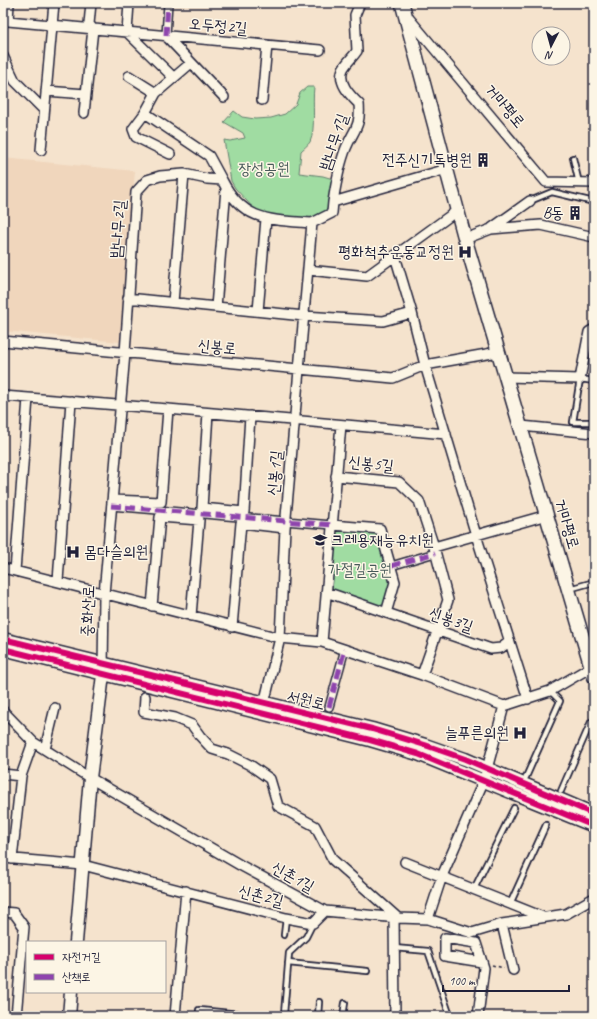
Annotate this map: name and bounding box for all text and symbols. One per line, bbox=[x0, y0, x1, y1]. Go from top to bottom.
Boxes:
street label: 오두정2길 bbox=[188, 13, 248, 39]
north arrow bbox=[531, 26, 571, 66]
text: N bbox=[544, 48, 554, 63]
street label: 거마평로 bbox=[481, 80, 529, 132]
street label: 밤나무1길 bbox=[315, 111, 353, 173]
place label: 전주신기독병원 bbox=[382, 150, 472, 170]
building icon: 전주신기독병원 bbox=[475, 152, 491, 168]
park label: 장성공원 bbox=[238, 159, 290, 179]
street label: 밤나무2길 bbox=[106, 199, 130, 259]
place label: B동 bbox=[543, 203, 564, 223]
building icon: B동 bbox=[567, 205, 583, 221]
place label: 평화척추운동교정원 bbox=[338, 242, 454, 262]
hospital icon: 평화척추운동교정원 bbox=[457, 244, 473, 260]
street label: 신봉로 bbox=[197, 335, 237, 359]
street label: 신봉1길 bbox=[263, 449, 287, 497]
street label: 신봉5길 bbox=[347, 452, 395, 476]
street label: 거마평로 bbox=[550, 496, 584, 552]
place label: 크레용재능유치원 bbox=[331, 530, 434, 550]
school or university icon: 크레용재능유치원 bbox=[312, 532, 328, 548]
place label: 몸다슬의원 bbox=[84, 542, 148, 562]
hospital icon: 몸다슬의원 bbox=[65, 544, 81, 560]
park label: 가절길공원 bbox=[328, 560, 392, 580]
street label: 중화산로 bbox=[77, 585, 99, 637]
street label: 신봉3길 bbox=[426, 603, 476, 637]
street label: 서원로 bbox=[285, 686, 327, 714]
place label: 늘푸른의원 bbox=[445, 723, 509, 743]
hospital icon: 늘푸른의원 bbox=[512, 725, 528, 741]
street label: 신촌1길 bbox=[268, 857, 318, 897]
street label: 신촌2길 bbox=[236, 880, 286, 912]
legend bbox=[26, 941, 166, 993]
text: 자전거길 bbox=[62, 949, 101, 965]
scale bar bbox=[443, 967, 569, 993]
text: 산책로 bbox=[62, 969, 91, 985]
text: 100 m bbox=[449, 973, 476, 989]

